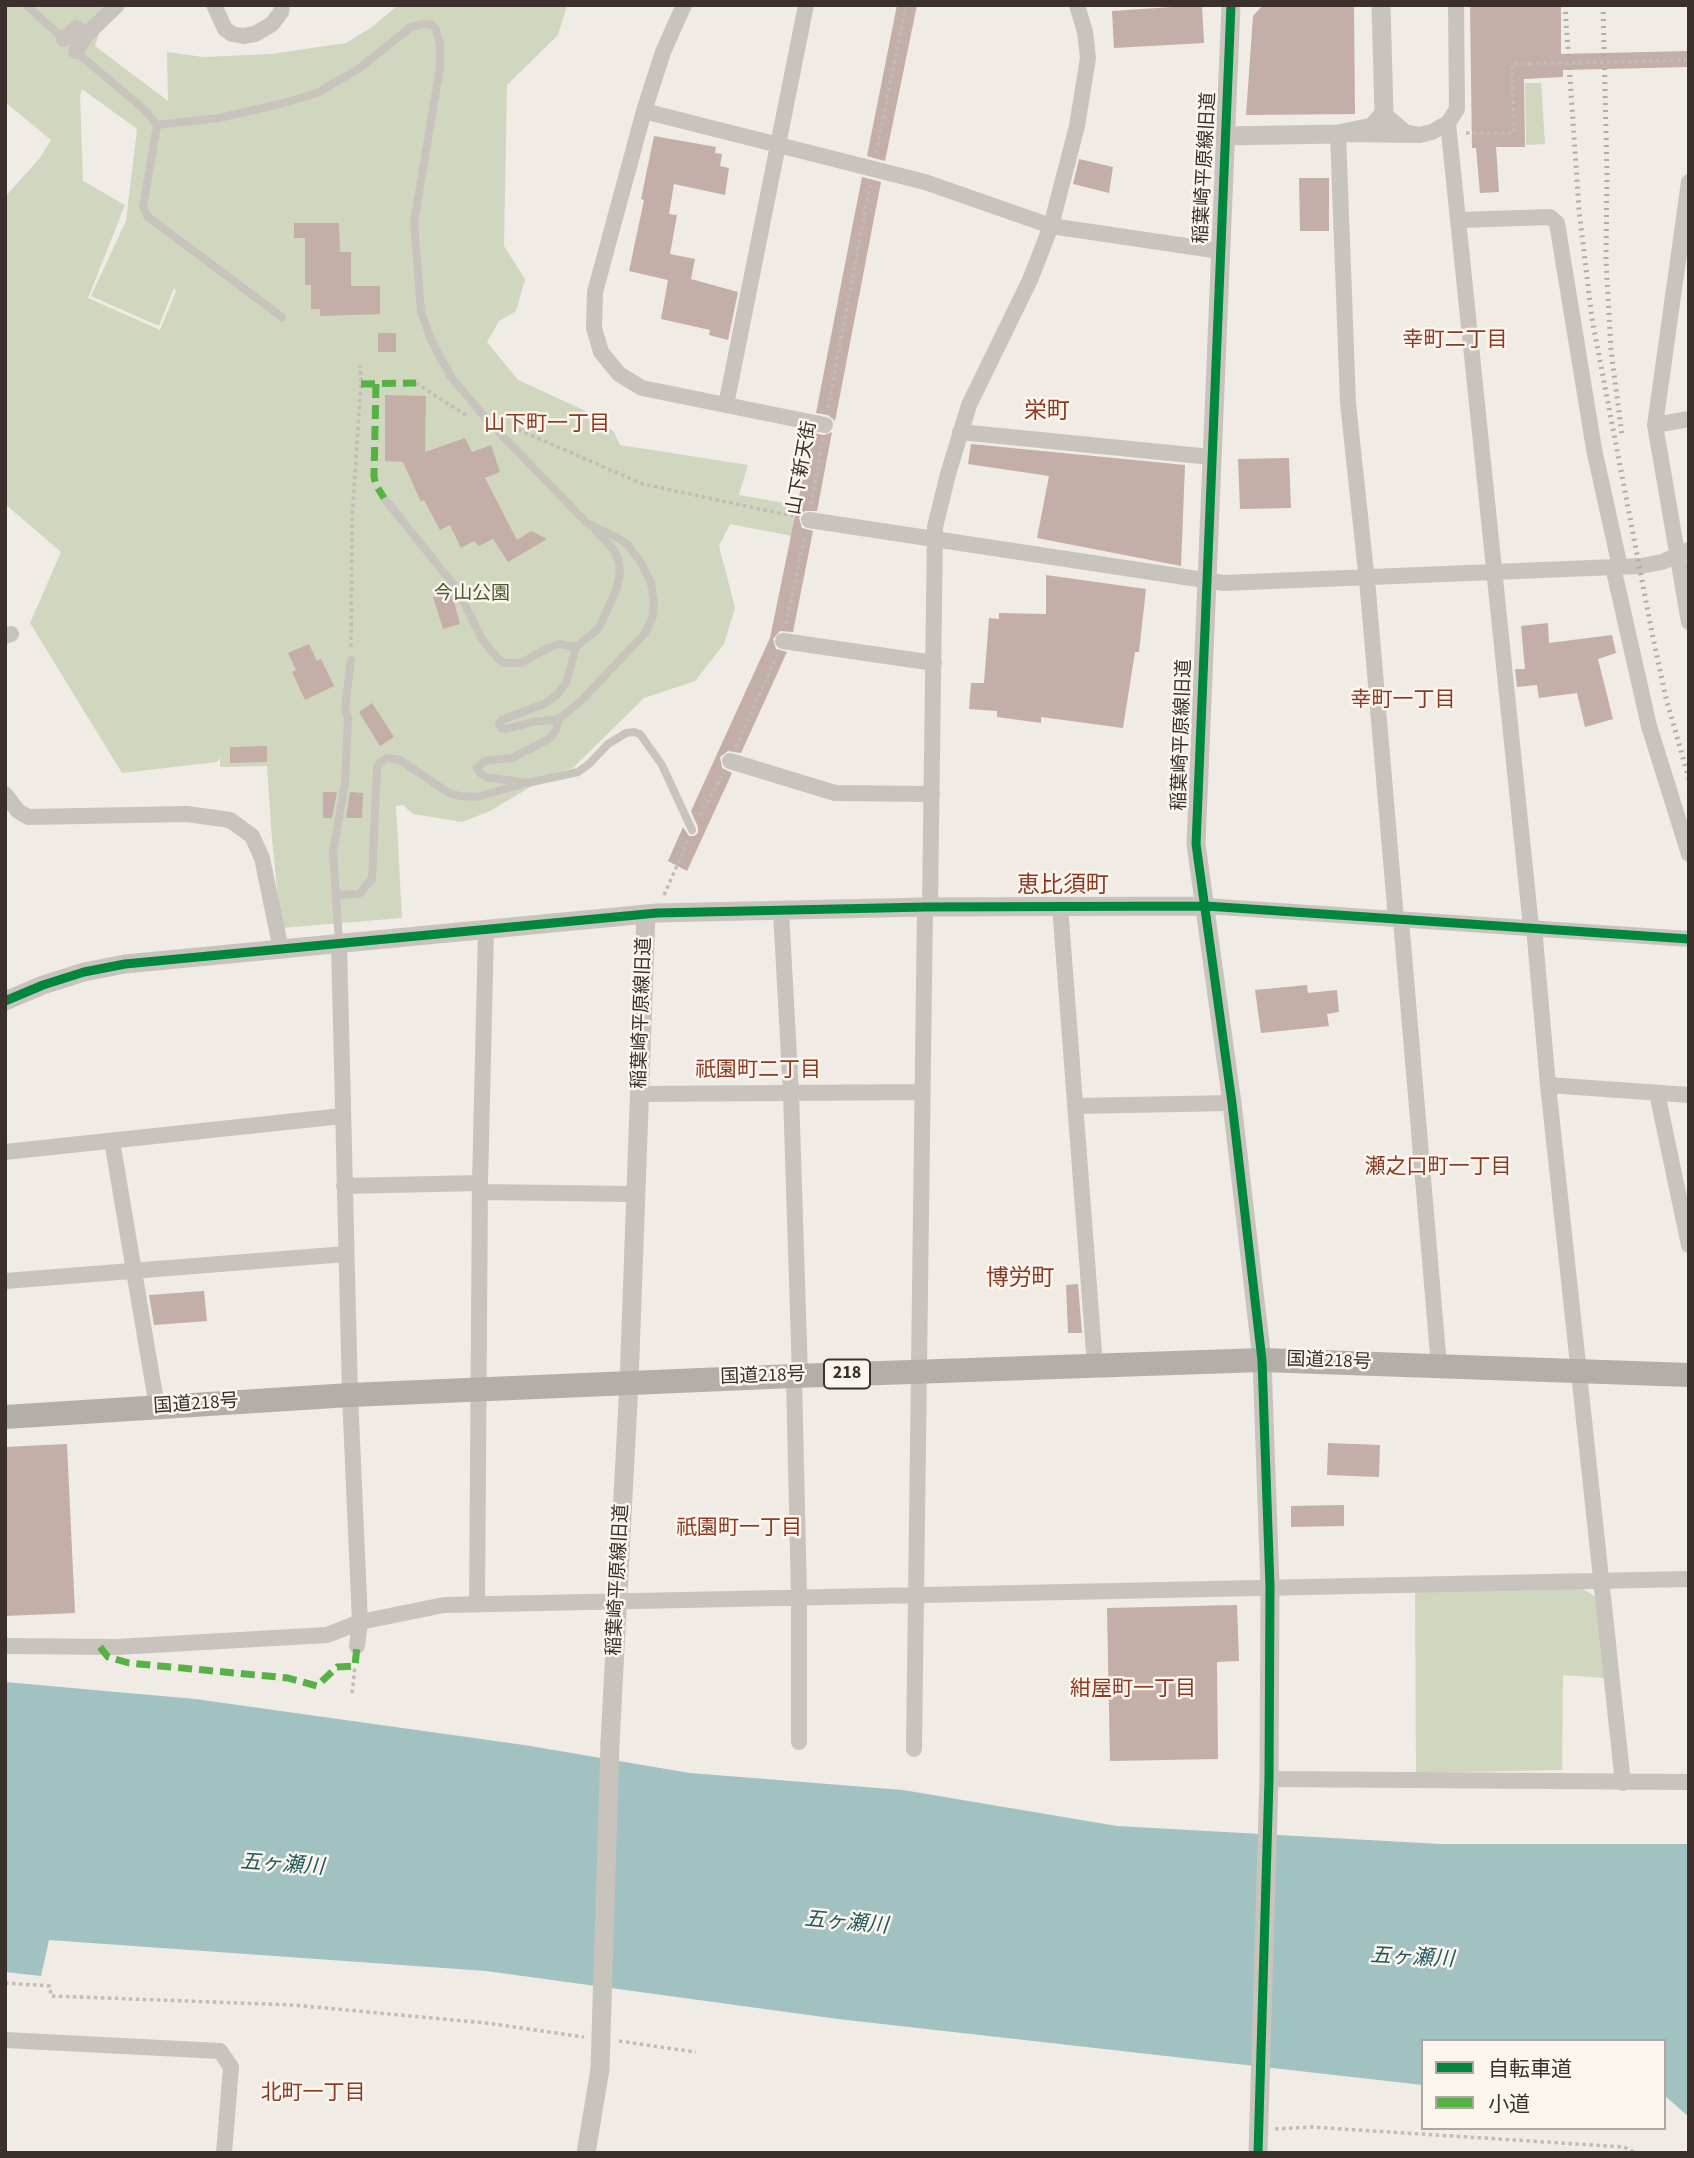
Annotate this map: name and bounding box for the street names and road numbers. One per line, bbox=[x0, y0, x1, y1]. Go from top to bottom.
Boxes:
street label: 稲葉崎平原線旧道 bbox=[1191, 92, 1221, 244]
street label: 山下新天街 bbox=[784, 419, 822, 517]
street label: 稲葉崎平原線旧道 bbox=[1169, 659, 1197, 811]
street label: 稲葉崎平原線旧道 bbox=[629, 937, 657, 1089]
street label: 国道218号 bbox=[1286, 1349, 1372, 1375]
road number: 218 bbox=[824, 1359, 870, 1388]
street label: 国道218号 bbox=[720, 1364, 806, 1390]
street label: 国道218号 bbox=[153, 1391, 239, 1419]
street label: 稲葉崎平原線旧道 bbox=[604, 1504, 634, 1656]

